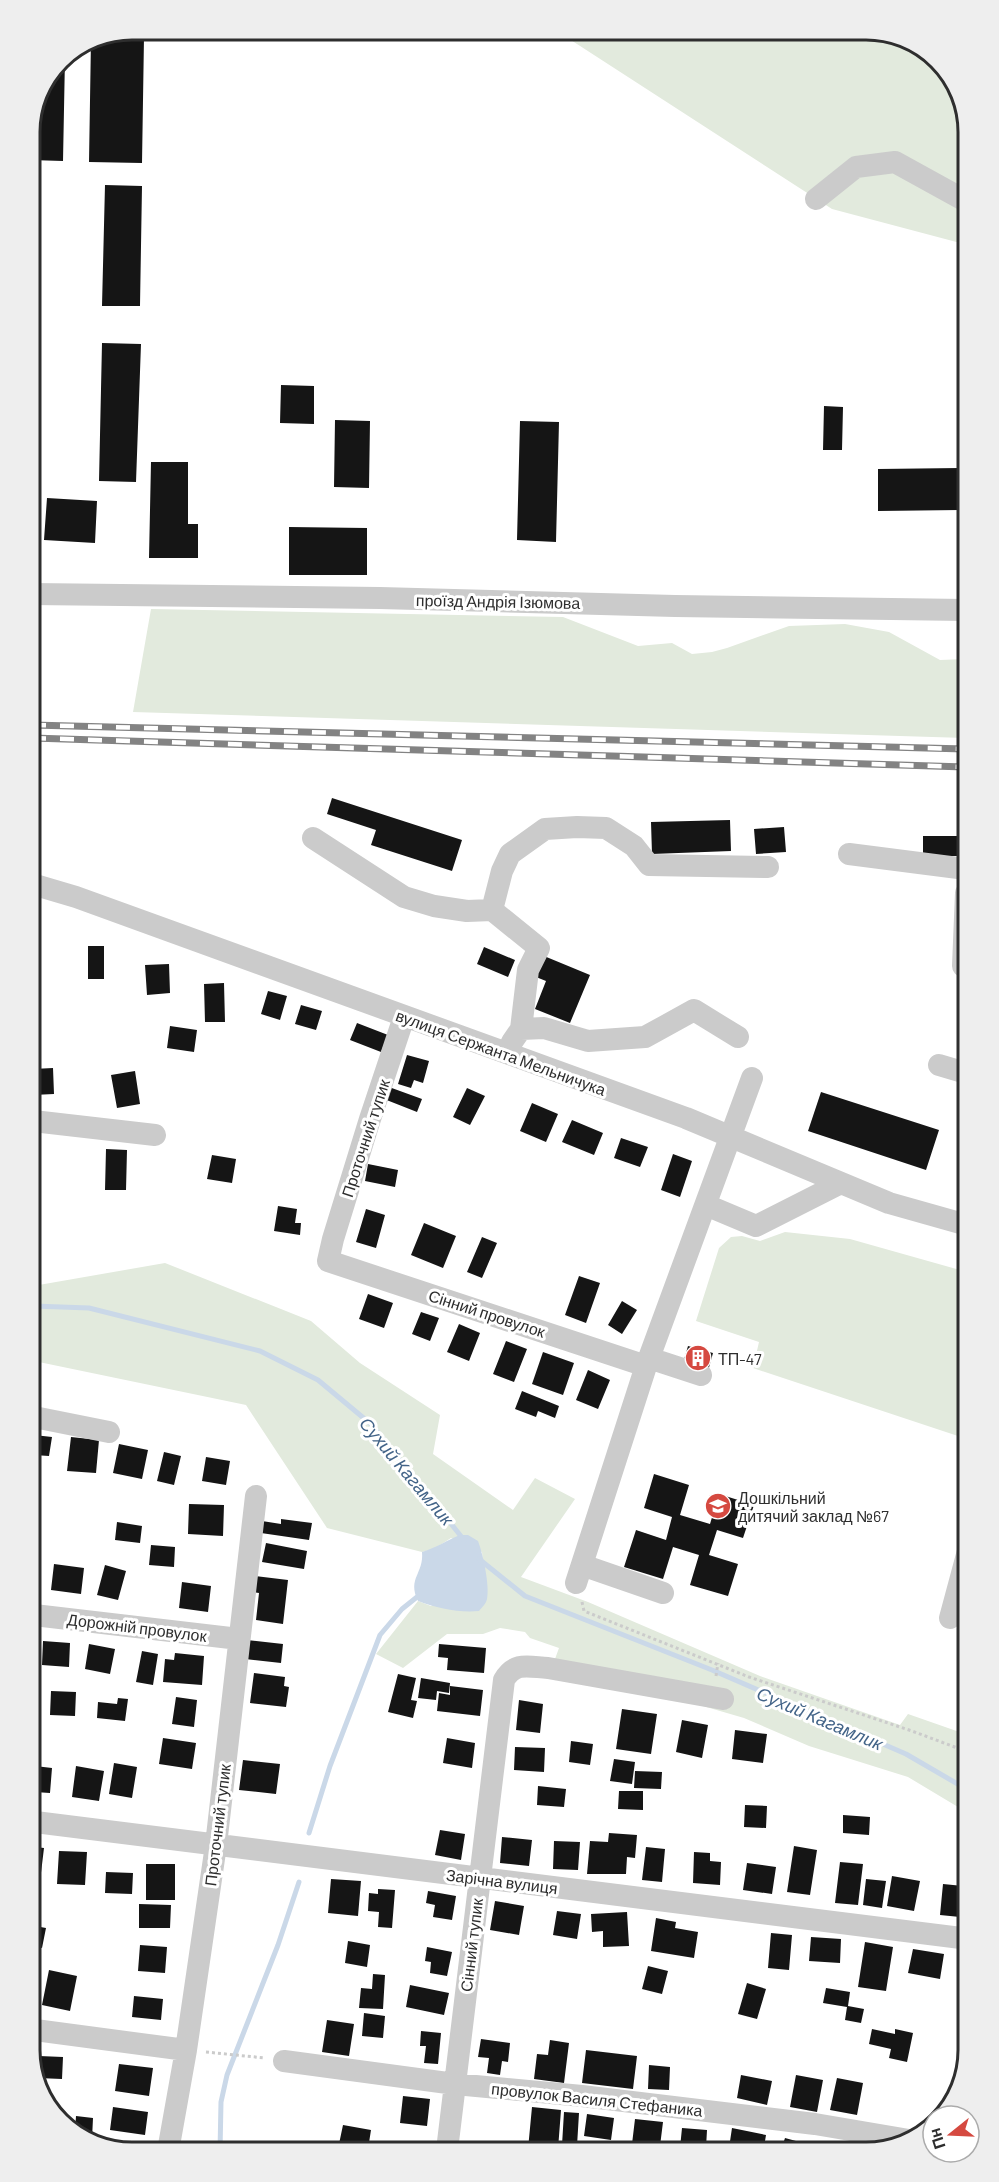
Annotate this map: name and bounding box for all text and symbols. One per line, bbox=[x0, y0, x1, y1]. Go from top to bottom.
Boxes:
street label: проїзд Андрія Ізюмова bbox=[416, 590, 580, 612]
street label: вулиця Сержанта Мельничука bbox=[393, 1005, 609, 1099]
street label: Проточний тупик bbox=[337, 1076, 393, 1199]
street label: Сінний провулок bbox=[426, 1285, 549, 1341]
building icon: ТП-47 bbox=[683, 1343, 713, 1373]
place label: ТП-47 bbox=[718, 1349, 762, 1368]
water label: Сухий Кагамлик bbox=[355, 1412, 460, 1531]
place label: Дошкільний дитячий заклад №67 bbox=[738, 1488, 889, 1525]
school or university icon: Дошкільний дитячий заклад №67 bbox=[703, 1491, 733, 1521]
street label: Дорожній провулок bbox=[66, 1609, 209, 1645]
water label: Сухий Кагамлик bbox=[754, 1682, 888, 1755]
street label: Проточний тупик bbox=[200, 1762, 234, 1887]
street label: Зарічна вулиця bbox=[445, 1865, 559, 1897]
street label: Сінний тупик bbox=[456, 1896, 486, 1993]
street label: провулок Василя Стефаника bbox=[490, 2078, 704, 2120]
north arrow bbox=[921, 2104, 981, 2164]
text: Пн bbox=[924, 2126, 949, 2152]

